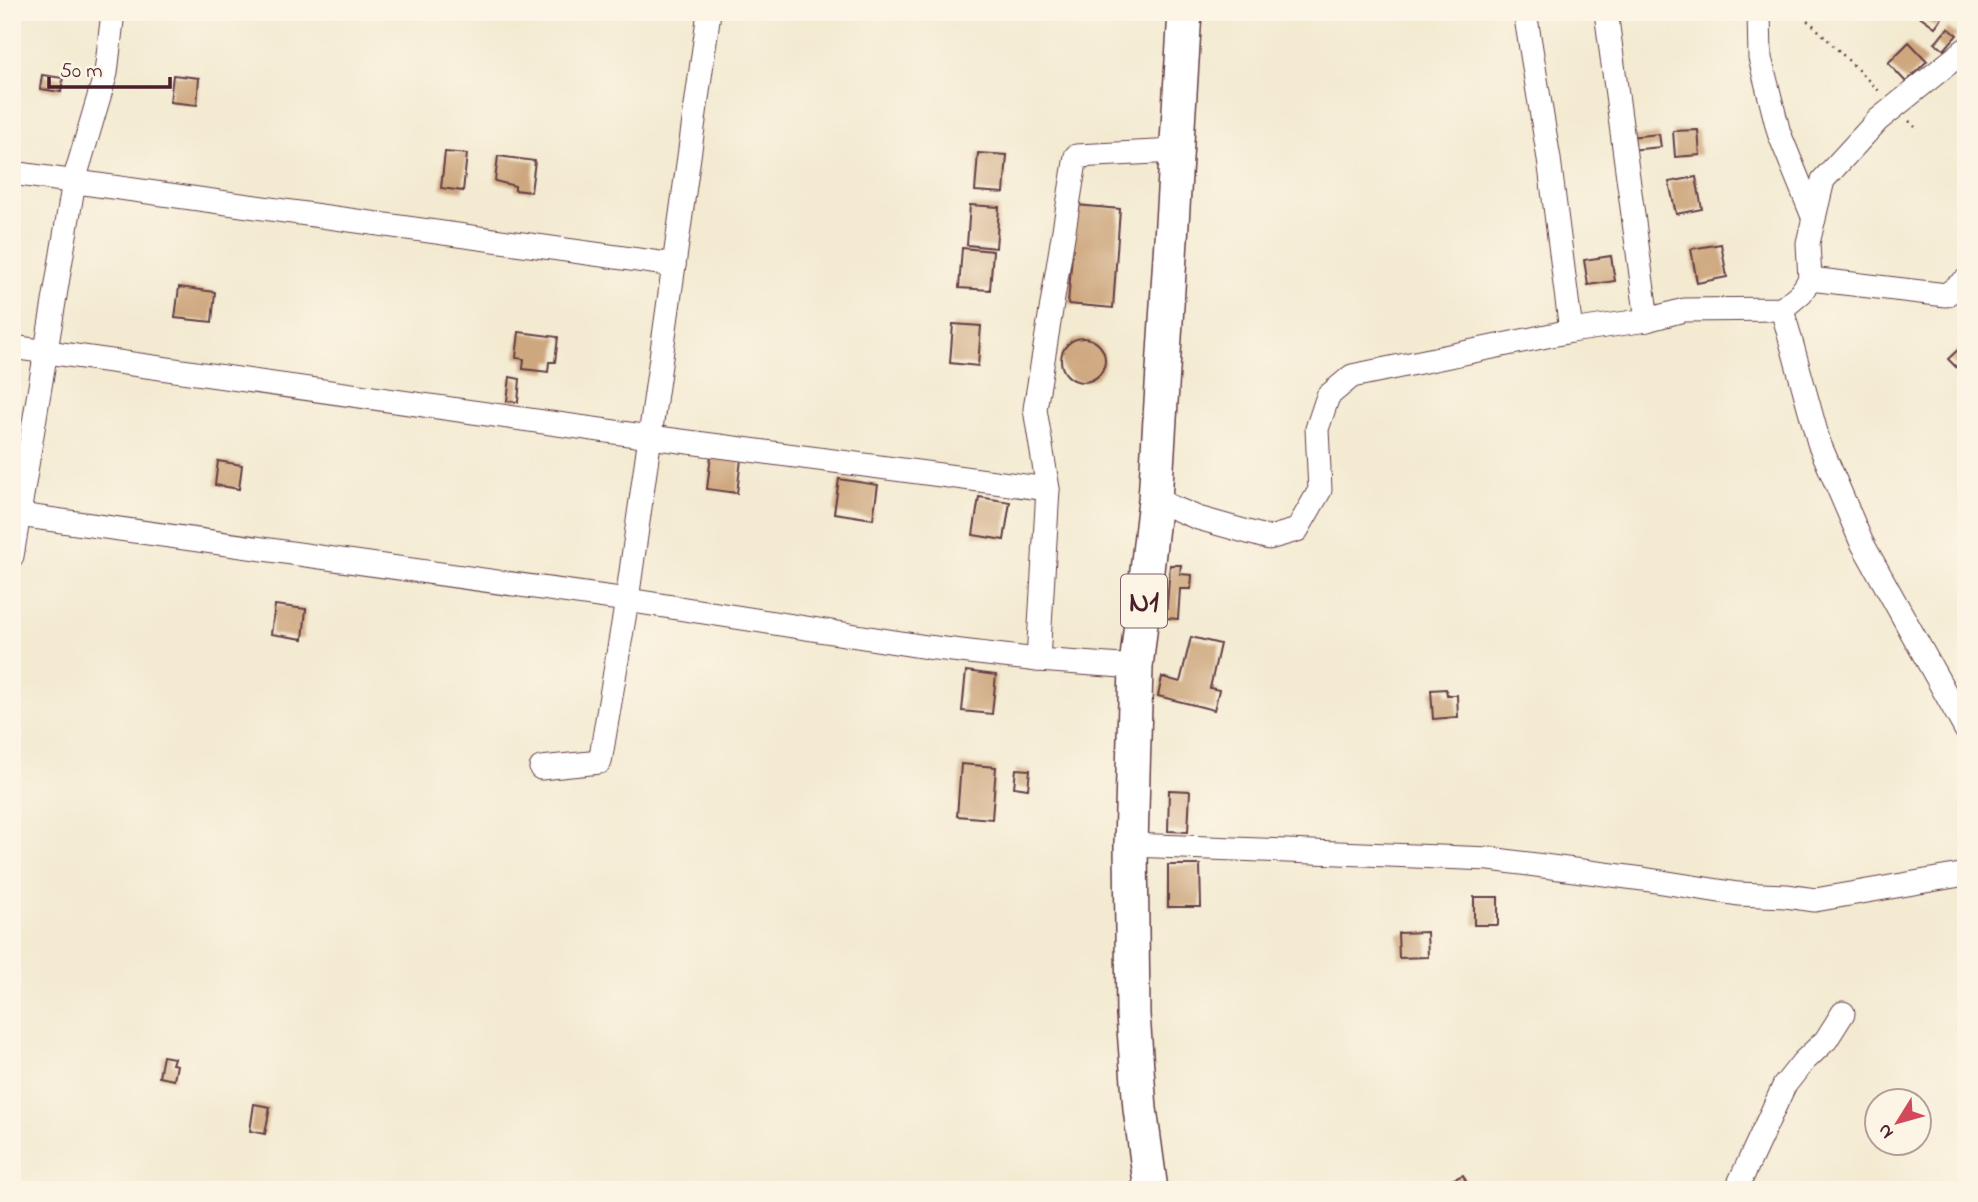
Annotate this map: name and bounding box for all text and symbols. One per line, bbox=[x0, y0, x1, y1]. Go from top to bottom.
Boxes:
scale bar bbox=[49, 46, 170, 90]
text: 50 m bbox=[60, 57, 103, 87]
road number: N1 bbox=[1121, 574, 1167, 628]
north arrow bbox=[1862, 1086, 1932, 1156]
text: N bbox=[1872, 1117, 1901, 1144]

